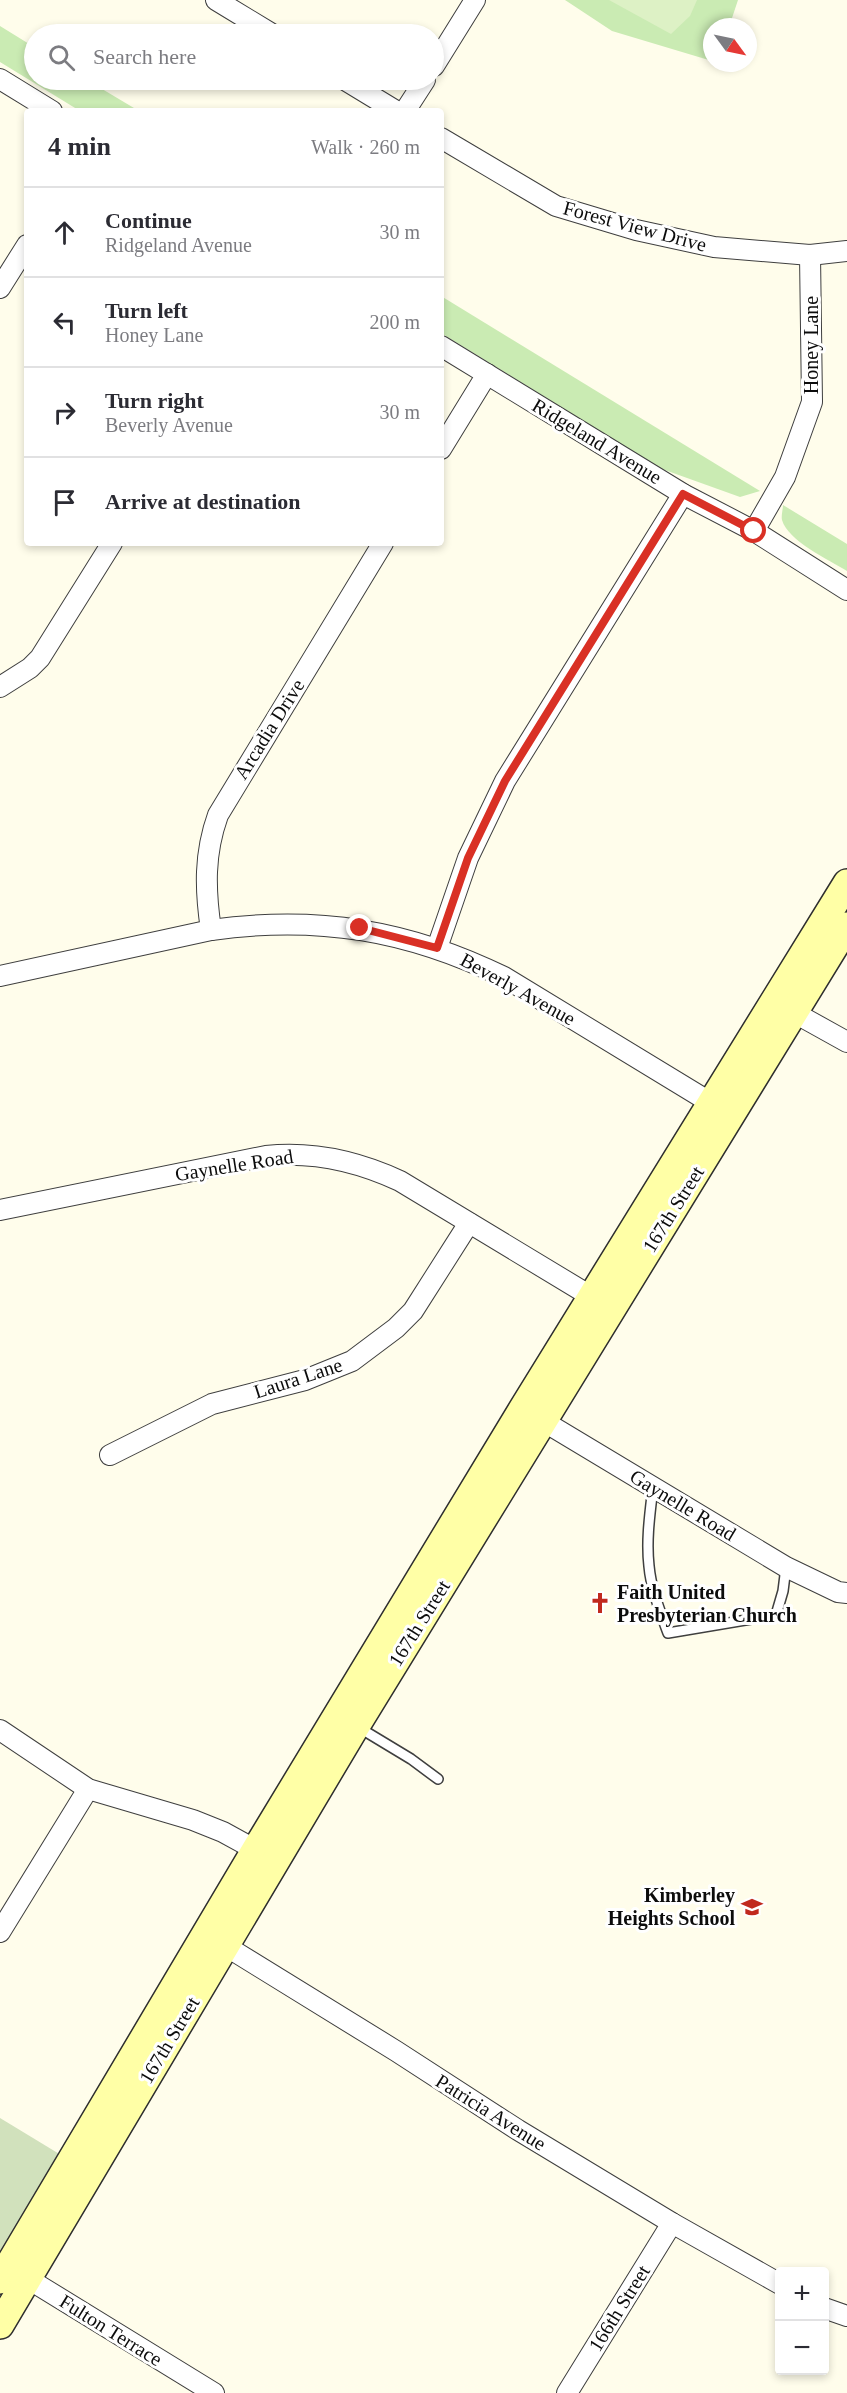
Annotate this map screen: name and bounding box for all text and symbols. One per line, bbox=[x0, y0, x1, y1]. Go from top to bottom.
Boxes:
north arrow bbox=[703, 18, 757, 72]
search box bbox=[24, 24, 444, 90]
icon: search bbox=[45, 41, 78, 74]
text: Search here bbox=[93, 44, 196, 69]
text: 4 min bbox=[48, 132, 111, 161]
text: Walk · 260 m bbox=[311, 136, 420, 158]
street label: Forest View Drive bbox=[561, 196, 709, 256]
text: Continue bbox=[105, 208, 192, 233]
icon: ahead bbox=[48, 216, 81, 249]
text: 30 m bbox=[379, 221, 420, 243]
text: Ridgeland Avenue bbox=[105, 234, 252, 256]
street label: Honey Lane bbox=[800, 296, 823, 394]
text: Turn left bbox=[105, 298, 188, 323]
icon: left bbox=[48, 306, 81, 339]
text: 200 m bbox=[369, 311, 420, 333]
text: Honey Lane bbox=[105, 324, 203, 346]
text: Turn right bbox=[105, 388, 204, 413]
street label: Ridgeland Avenue bbox=[528, 394, 666, 489]
icon: right bbox=[48, 396, 81, 429]
text: 30 m bbox=[379, 401, 420, 423]
text: Beverly Avenue bbox=[105, 414, 233, 436]
icon: arrive bbox=[48, 486, 81, 519]
text: Arrive at destination bbox=[105, 489, 301, 514]
route start bbox=[740, 517, 766, 543]
street label: Arcadia Drive bbox=[230, 675, 309, 783]
route end bbox=[346, 914, 372, 940]
street label: Beverly Avenue bbox=[456, 948, 579, 1031]
street label: Gaynelle Road bbox=[173, 1145, 295, 1186]
street label: 167th Street bbox=[638, 1162, 708, 1256]
street label: Laura Lane bbox=[251, 1353, 345, 1403]
street label: Gaynelle Road bbox=[626, 1465, 740, 1546]
street label: 167th Street bbox=[384, 1576, 454, 1670]
place label: Faith United Presbyterian Church bbox=[617, 1581, 797, 1627]
church icon: Faith United Presbyterian Church bbox=[588, 1591, 612, 1615]
place label: Kimberley Heights School bbox=[608, 1884, 735, 1930]
school or university icon: Kimberley Heights School bbox=[740, 1895, 764, 1919]
street label: 167th Street bbox=[135, 1992, 204, 2087]
street label: Patricia Avenue bbox=[432, 2069, 550, 2155]
street label: 166th Street bbox=[584, 2261, 654, 2355]
map controls bbox=[775, 2267, 829, 2375]
button: + bbox=[775, 2267, 829, 2321]
street label: Fulton Terrace bbox=[56, 2290, 166, 2370]
button: − bbox=[775, 2321, 829, 2375]

